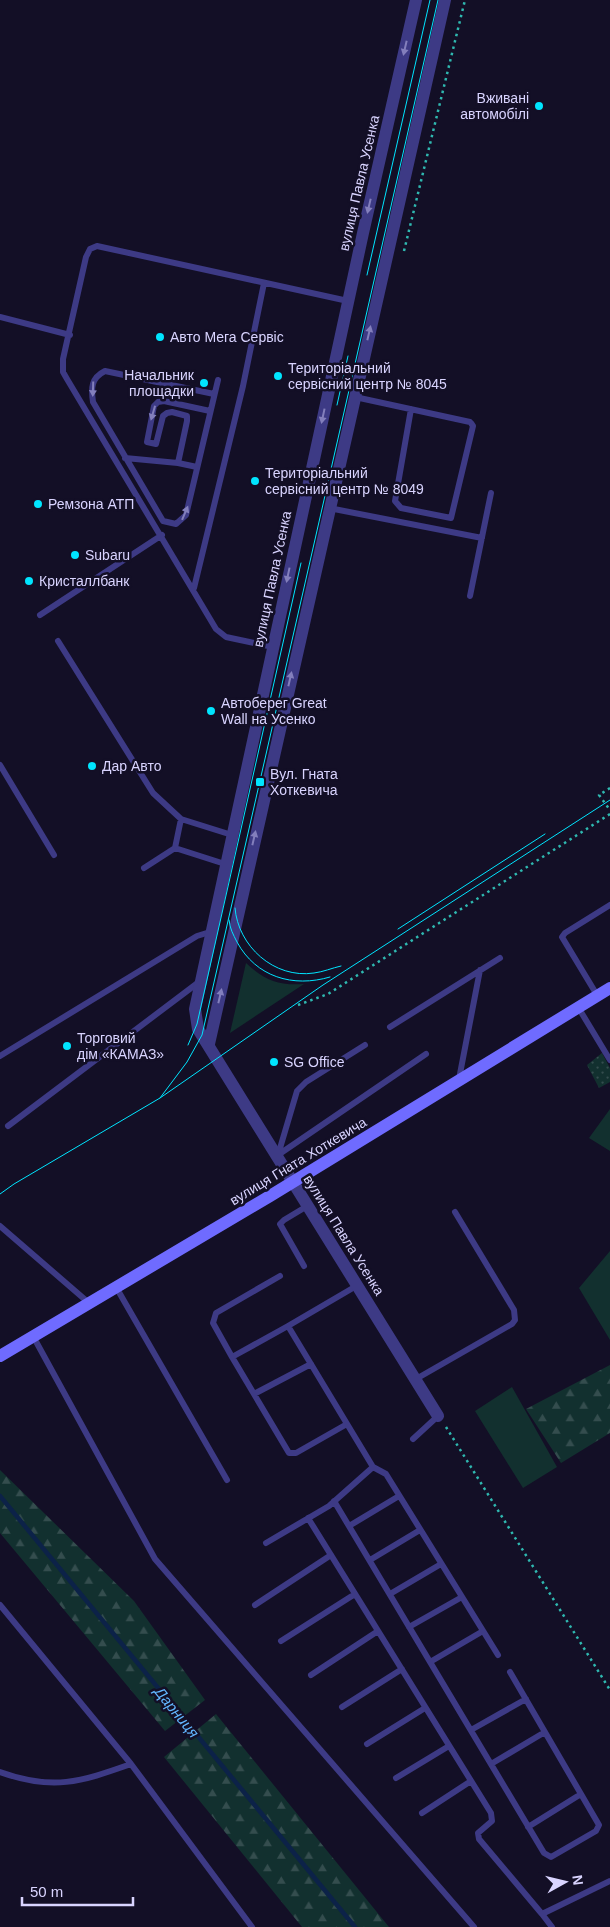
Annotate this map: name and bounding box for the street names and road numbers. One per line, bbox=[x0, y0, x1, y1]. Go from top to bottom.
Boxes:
street label: вулиця Павла Усенка bbox=[336, 113, 382, 252]
street label: вулиця Павла Усенка bbox=[250, 509, 294, 649]
street label: вулиця Гната Хоткевича bbox=[227, 1114, 369, 1208]
street label: вулиця Павла Усенка bbox=[300, 1172, 388, 1298]

